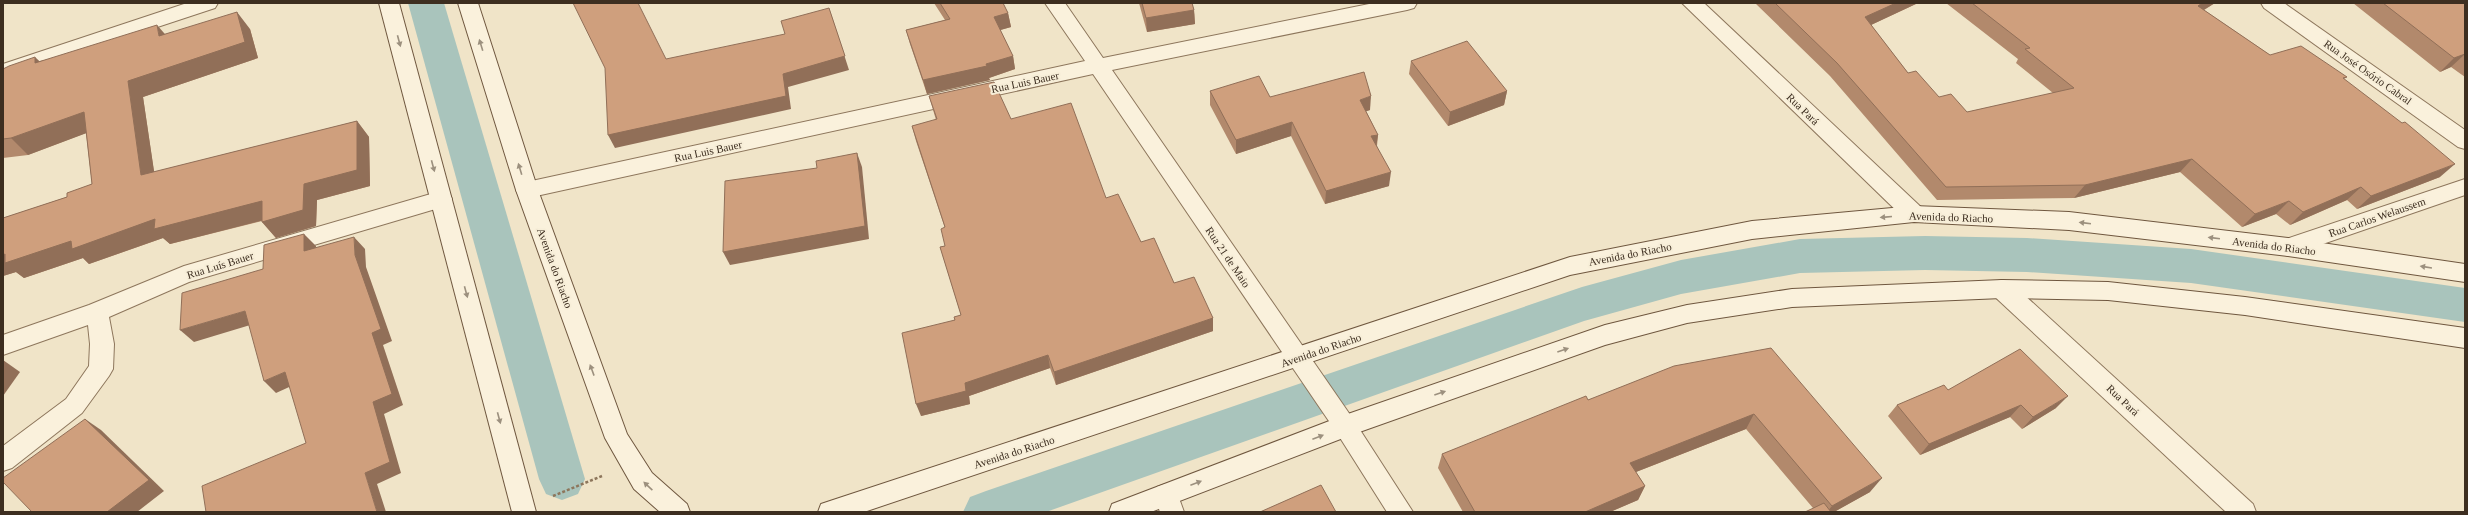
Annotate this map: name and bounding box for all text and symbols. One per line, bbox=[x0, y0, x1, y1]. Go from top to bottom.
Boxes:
one-way arrow bbox=[396, 35, 402, 47]
street label: Rua José Osório Cabral bbox=[2322, 37, 2414, 107]
one-way arrow bbox=[478, 39, 484, 51]
street label: Rua Luis Bauer bbox=[990, 69, 1060, 95]
street label: Rua Pará bbox=[1784, 91, 1822, 127]
street label: Rua Luis Bauer bbox=[673, 138, 743, 164]
one-way arrow bbox=[430, 160, 436, 173]
one-way arrow bbox=[517, 163, 523, 175]
street label: Rua Carlos Welaussem bbox=[2327, 195, 2427, 239]
street label: Avenida do Riacho bbox=[1909, 210, 1994, 224]
one-way arrow bbox=[1880, 214, 1892, 220]
one-way arrow bbox=[2079, 220, 2091, 226]
street label: Rua 21 de Maio bbox=[1203, 224, 1253, 290]
street label: Avenida do Riacho bbox=[535, 226, 575, 310]
one-way arrow bbox=[2208, 235, 2221, 241]
street label: Avenida do Riacho bbox=[2232, 235, 2317, 257]
street label: Avenida do Riacho bbox=[1588, 240, 1673, 268]
street label: Rua Luís Bauer bbox=[185, 249, 255, 281]
one-way arrow bbox=[2420, 264, 2433, 270]
one-way arrow bbox=[463, 286, 469, 298]
street label: Avenida do Riacho bbox=[1279, 330, 1363, 369]
one-way arrow bbox=[1557, 347, 1569, 353]
one-way arrow bbox=[589, 364, 595, 376]
street label: Rua Pará bbox=[2104, 382, 2142, 418]
one-way arrow bbox=[1435, 390, 1447, 396]
one-way arrow bbox=[496, 412, 502, 424]
street label: Avenida do Riacho bbox=[972, 433, 1056, 471]
one-way arrow bbox=[1312, 433, 1324, 439]
one-way arrow bbox=[1191, 479, 1203, 485]
one-way arrow bbox=[643, 482, 654, 491]

